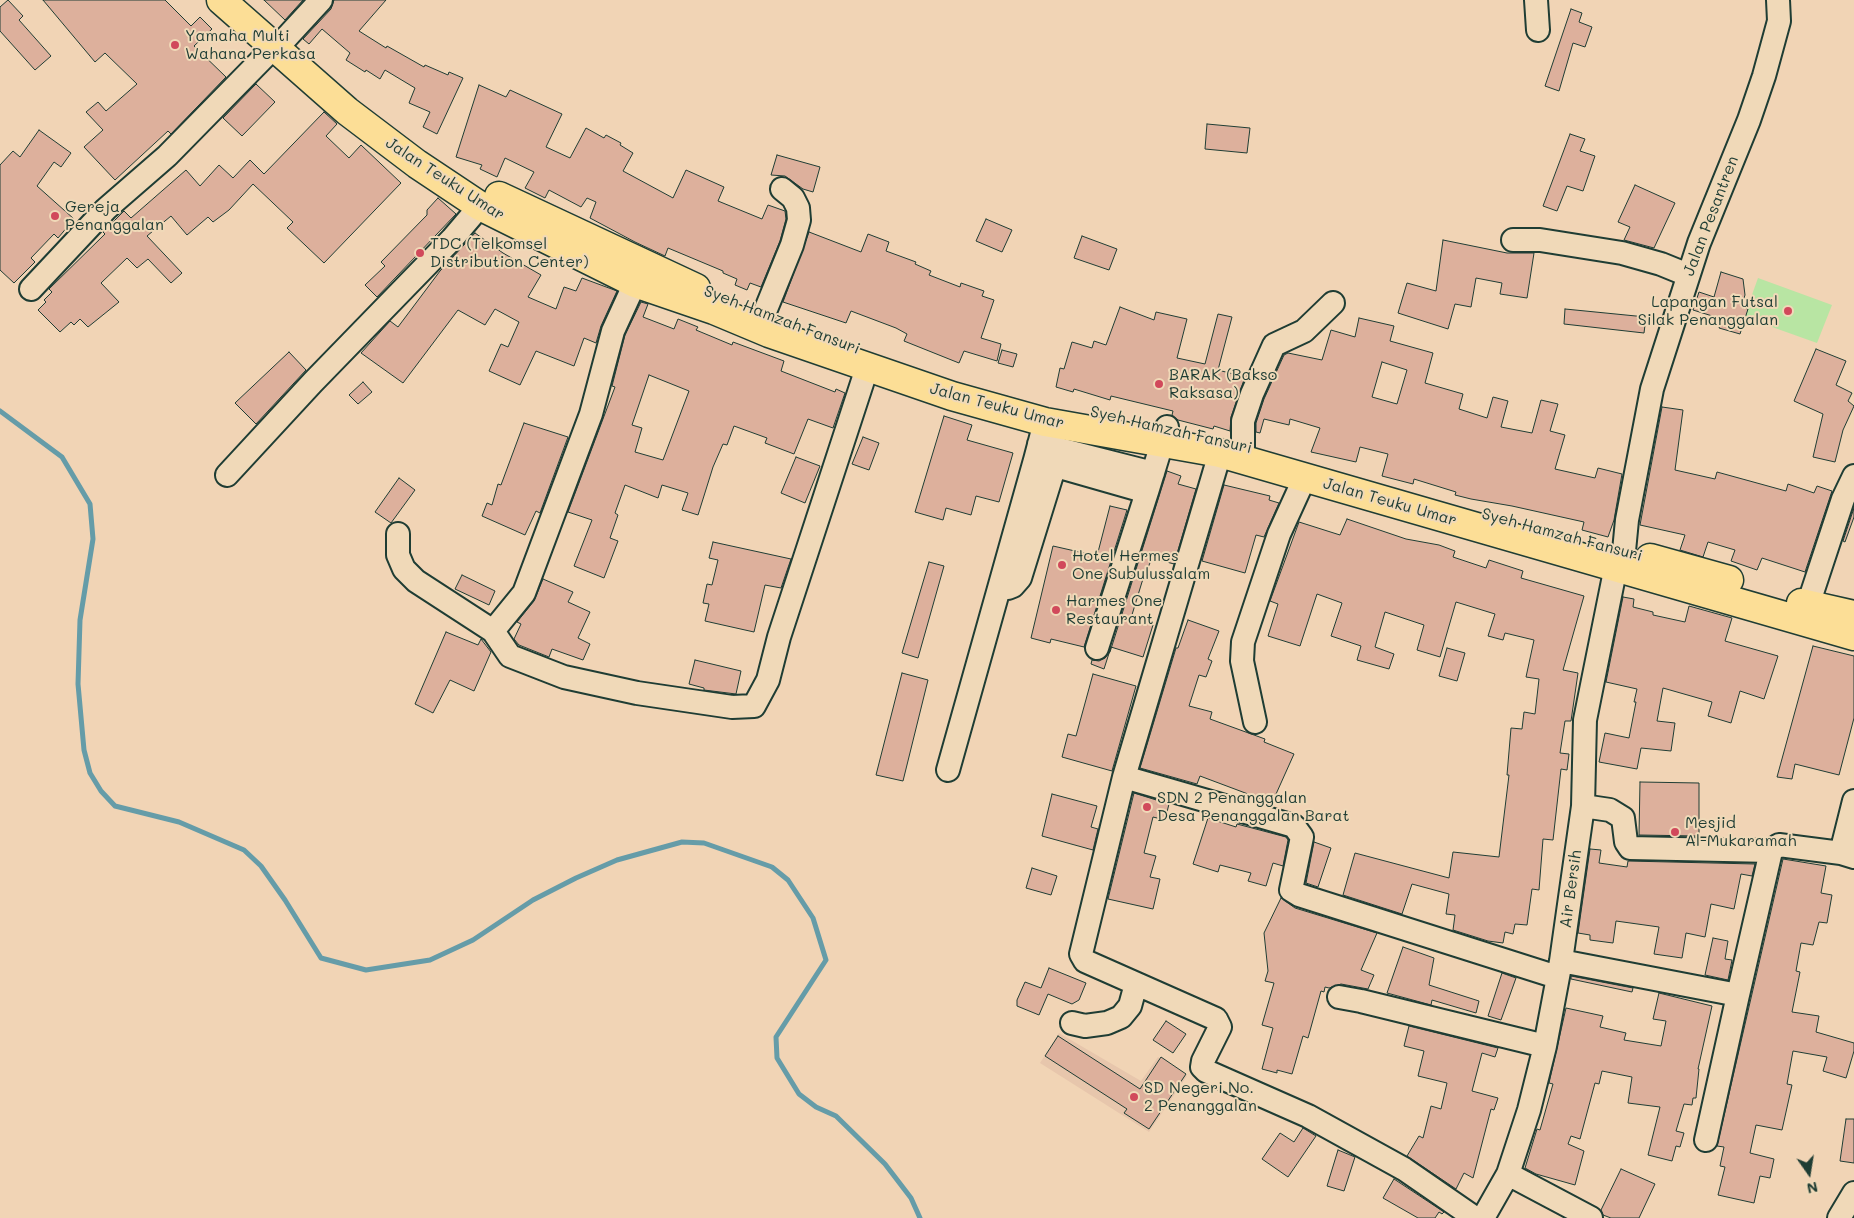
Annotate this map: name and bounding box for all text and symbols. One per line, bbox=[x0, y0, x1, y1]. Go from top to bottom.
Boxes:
place label: Yamaha Multi Wahana Perkasa bbox=[185, 26, 316, 64]
marker: Yamaha Multi Wahana Perkasa bbox=[169, 39, 181, 51]
street label: Jalan Teuku Umar bbox=[382, 133, 508, 225]
street label: Jalan Pesantren bbox=[1679, 153, 1743, 279]
place label: Gereja Penanggalan bbox=[65, 197, 164, 235]
marker: Gereja Penanggalan bbox=[49, 210, 61, 222]
place label: TDC (Telkomsel Distribution Center) bbox=[430, 234, 589, 272]
marker: TDC (Telkomsel Distribution Center) bbox=[414, 247, 426, 259]
street label: Syeh Hamzah Fansuri bbox=[701, 281, 863, 359]
place label: Lapangan Futsal Silak Penanggalan bbox=[1638, 292, 1778, 330]
marker: Lapangan Futsal Silak Penanggalan bbox=[1782, 305, 1794, 317]
place label: BARAK (Bakso Raksasa) bbox=[1169, 365, 1277, 403]
marker: BARAK (Bakso Raksasa) bbox=[1153, 378, 1165, 390]
street label: Jalan Teuku Umar bbox=[928, 379, 1066, 433]
street label: Syeh Hamzah Fansuri bbox=[1088, 402, 1254, 458]
street label: Jalan Teuku Umar bbox=[1321, 474, 1459, 530]
street label: Syeh Hamzah Fansuri bbox=[1479, 504, 1645, 566]
place label: Hotel Hermes One Subulussalam bbox=[1072, 546, 1210, 584]
marker: Hotel Hermes One Subulussalam bbox=[1056, 559, 1068, 571]
place label: Harmes One Restaurant bbox=[1066, 591, 1162, 629]
marker: Harmes One Restaurant bbox=[1050, 604, 1062, 616]
place label: SDN 2 Penanggalan Desa Penanggalan Barat bbox=[1157, 788, 1350, 826]
marker: SDN 2 Penanggalan Desa Penanggalan Barat bbox=[1141, 801, 1153, 813]
place label: Mesjid Al-Mukaramah bbox=[1685, 813, 1797, 851]
marker: Mesjid Al-Mukaramah bbox=[1669, 826, 1681, 838]
street label: Air Bersih bbox=[1556, 849, 1586, 929]
place label: SD Negeri No. 2 Penanggalan bbox=[1144, 1078, 1257, 1116]
marker: SD Negeri No. 2 Penanggalan bbox=[1128, 1091, 1140, 1103]
north arrow bbox=[1784, 1148, 1834, 1198]
text: N bbox=[1805, 1178, 1820, 1199]

